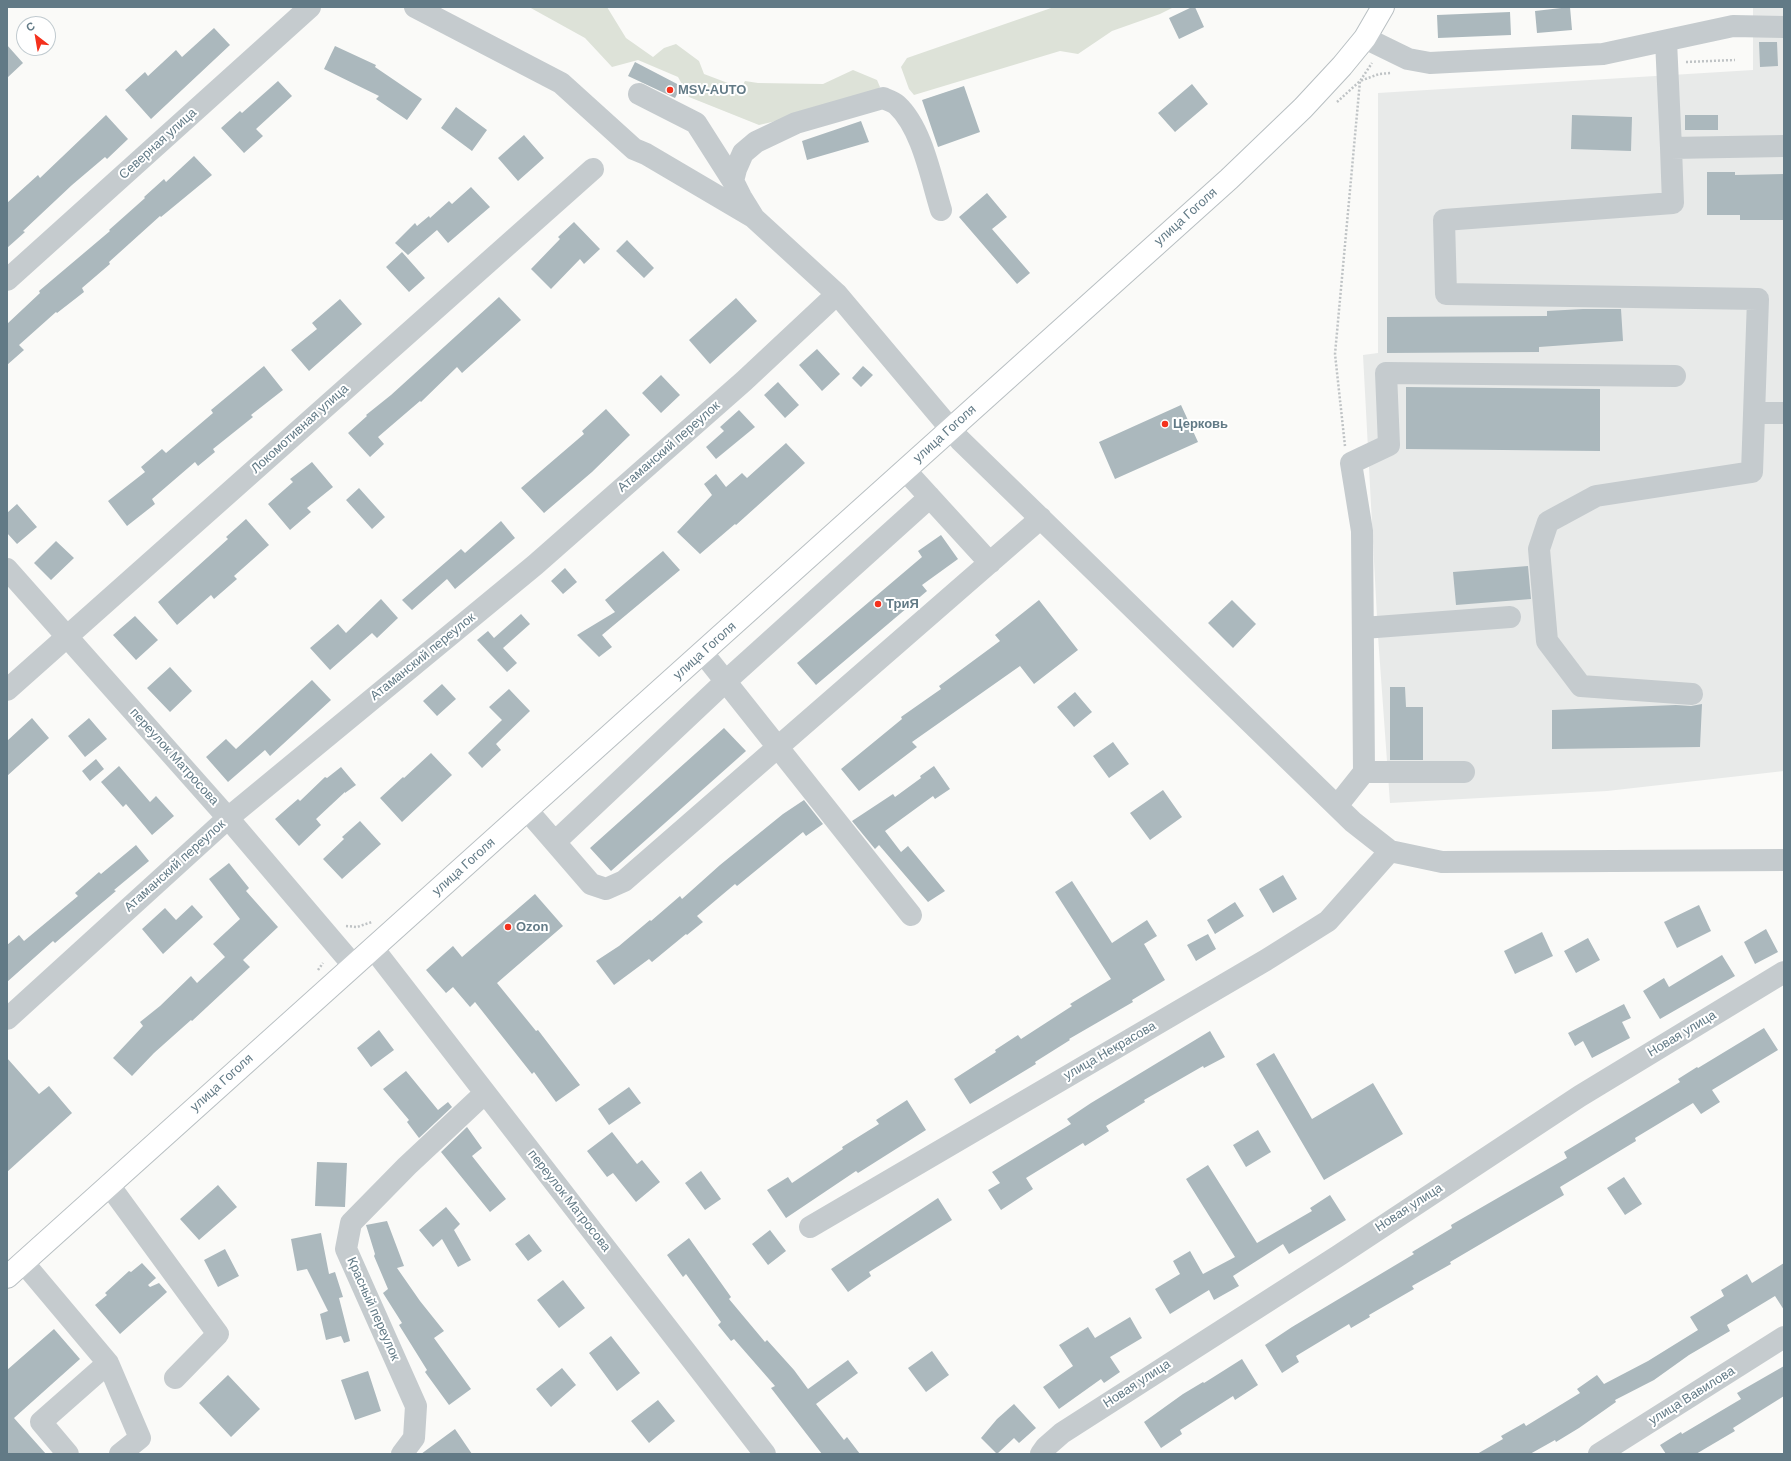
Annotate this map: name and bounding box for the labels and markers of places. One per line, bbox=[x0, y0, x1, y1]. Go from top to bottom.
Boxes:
place label: MSV-AUTO bbox=[678, 82, 746, 98]
marker: MSV-AUTO bbox=[665, 85, 675, 95]
place label: Церковь bbox=[1173, 416, 1228, 432]
marker: Церковь bbox=[1160, 419, 1170, 429]
place label: ТриЯ bbox=[886, 596, 919, 612]
marker: ТриЯ bbox=[873, 599, 883, 609]
place label: Ozon bbox=[516, 919, 548, 935]
marker: Ozon bbox=[503, 922, 513, 932]

